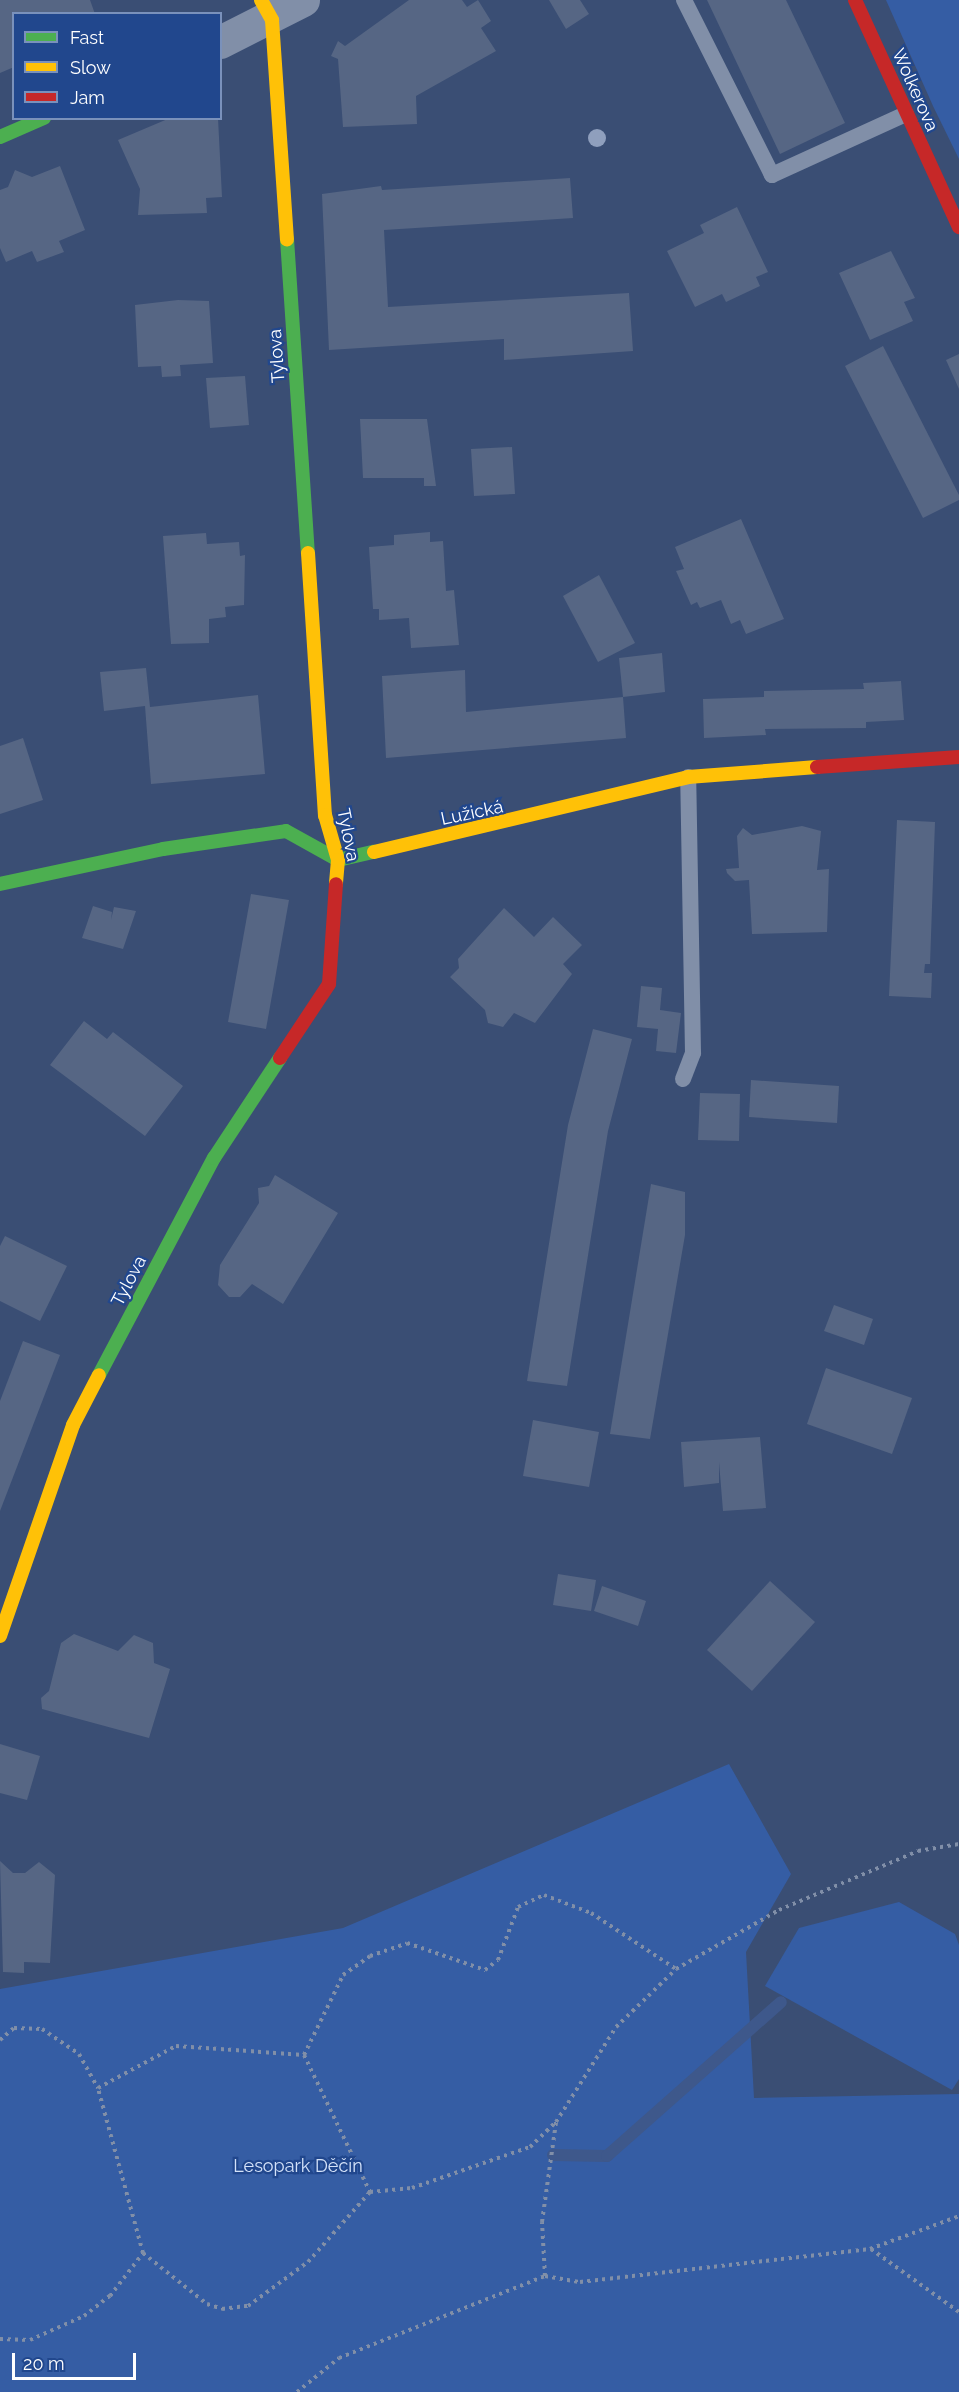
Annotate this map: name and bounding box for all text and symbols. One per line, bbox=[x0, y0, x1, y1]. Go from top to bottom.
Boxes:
legend bbox=[12, 12, 222, 120]
text: Fast bbox=[70, 27, 104, 48]
street label: Wolkerova bbox=[887, 45, 943, 135]
text: Slow bbox=[70, 57, 111, 78]
text: Jam bbox=[70, 87, 105, 108]
street label: Tylova bbox=[264, 328, 290, 384]
street label: Lužická bbox=[439, 796, 505, 830]
street label: Tylova bbox=[332, 807, 364, 863]
street label: Tylova bbox=[107, 1252, 151, 1310]
park label: Lesopark Děčín bbox=[233, 2155, 363, 2177]
scale bar bbox=[15, 2341, 140, 2379]
text: 20 m bbox=[23, 2353, 65, 2374]

